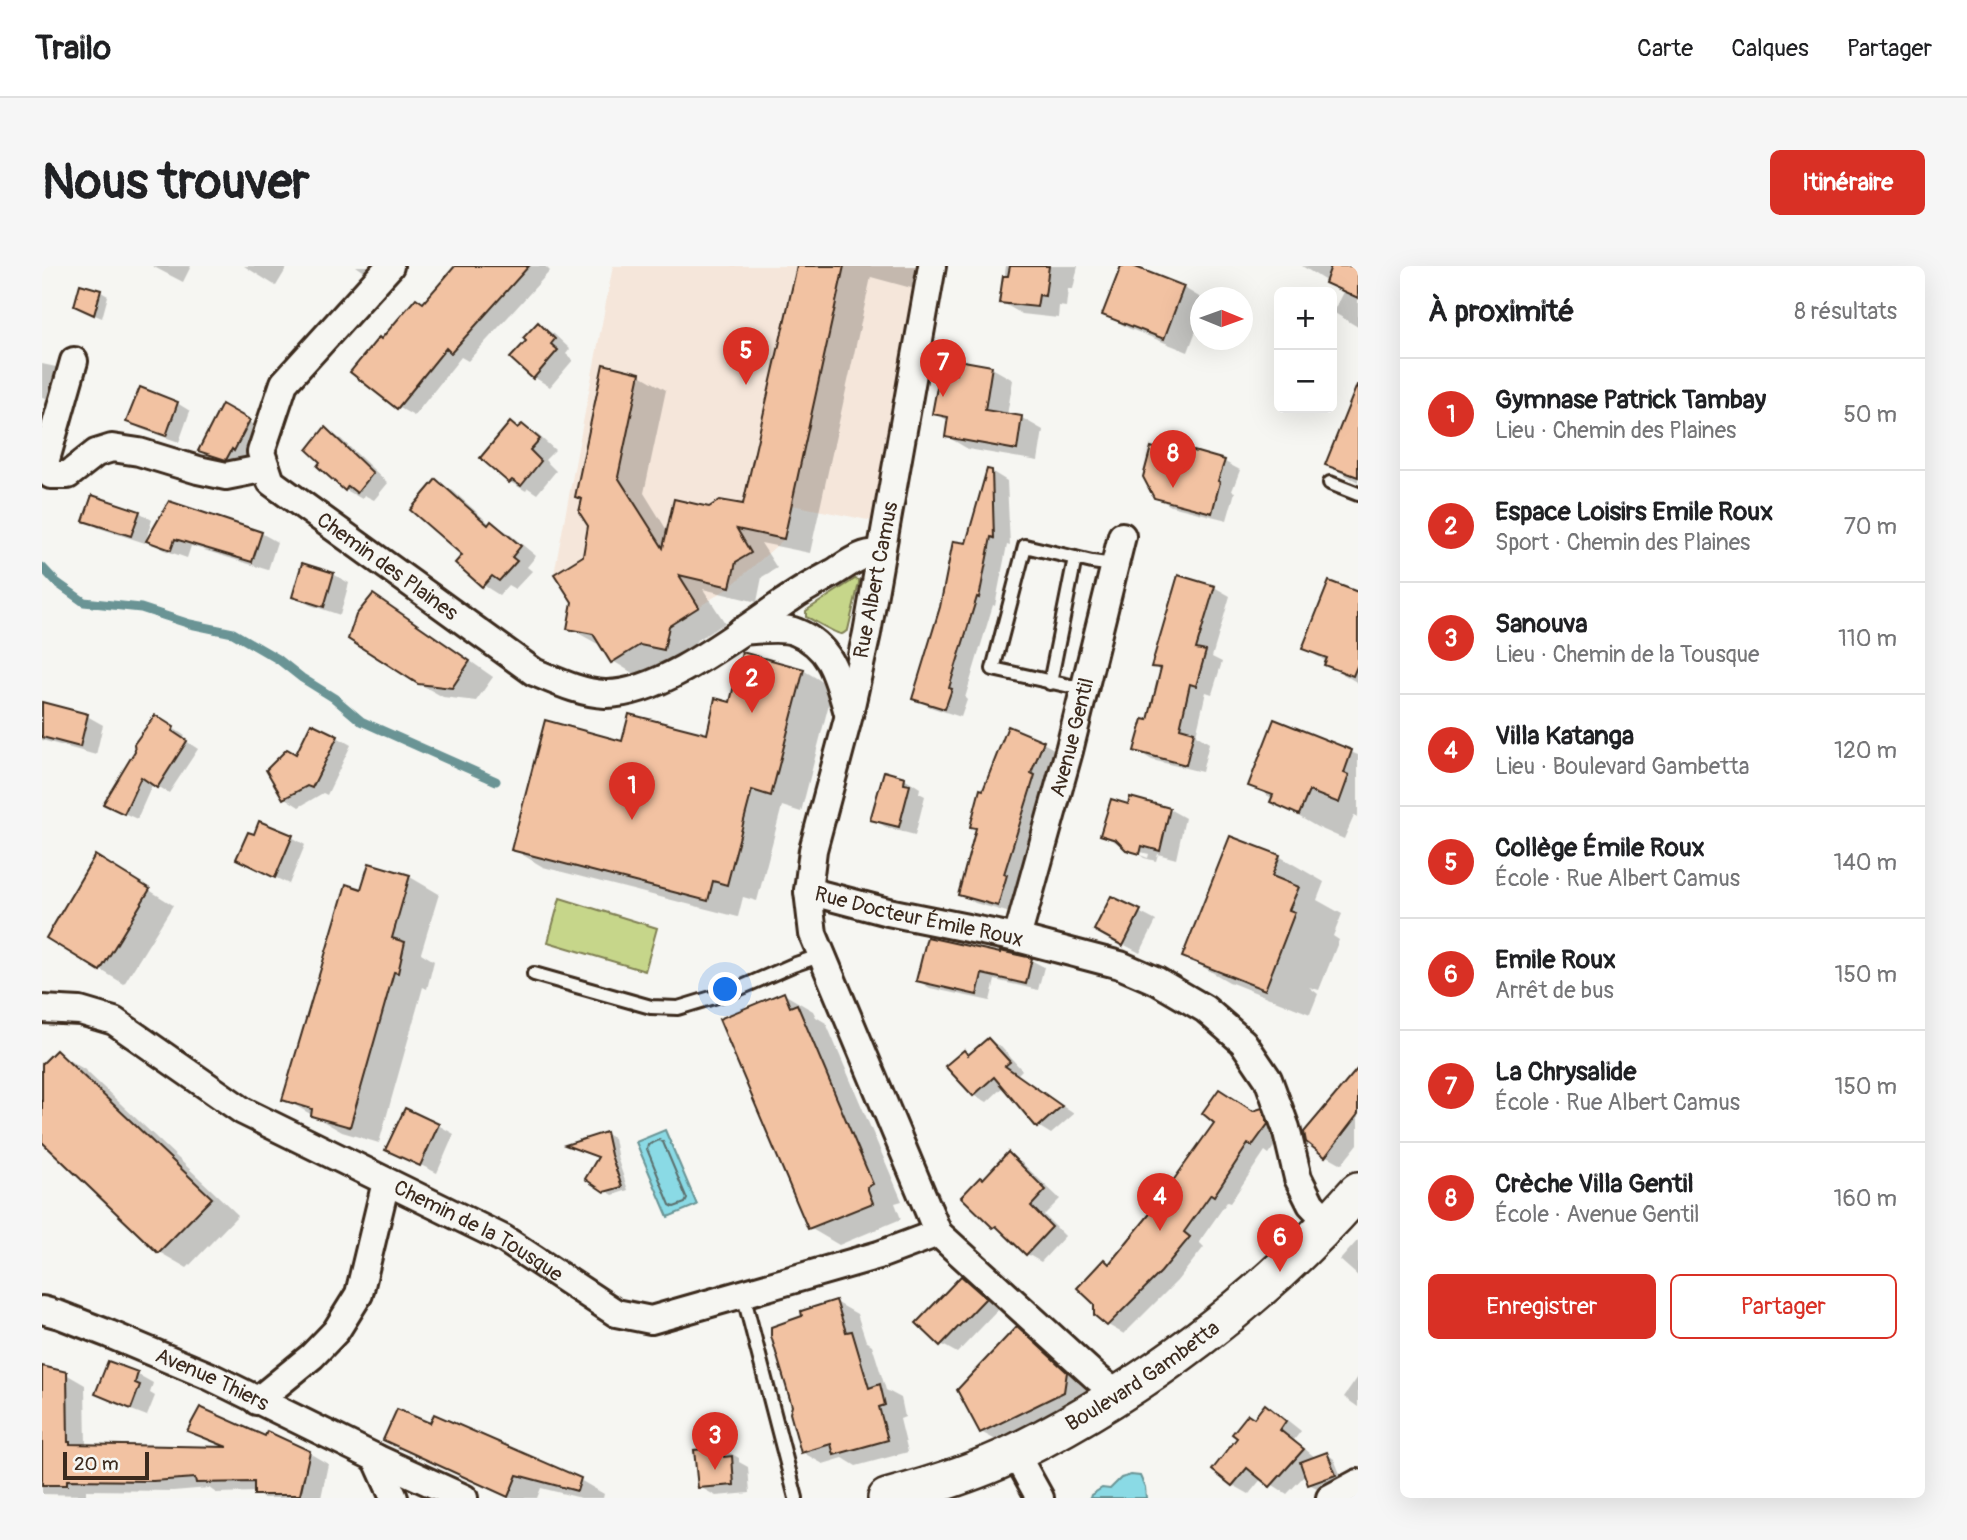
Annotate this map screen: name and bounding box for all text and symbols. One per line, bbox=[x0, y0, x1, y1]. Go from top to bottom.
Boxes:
text: Trailo bbox=[35, 28, 111, 69]
text: Carte bbox=[1637, 34, 1693, 63]
text: Calques bbox=[1731, 34, 1809, 63]
text: Partager bbox=[1847, 34, 1932, 63]
button: Itinéraire bbox=[1770, 150, 1925, 215]
text: Nous trouver bbox=[42, 152, 310, 213]
north arrow bbox=[1190, 287, 1253, 350]
map controls bbox=[1274, 287, 1337, 413]
button: + bbox=[1274, 287, 1337, 350]
text: À proximité bbox=[1428, 293, 1574, 330]
text: 8 résultats bbox=[1794, 297, 1897, 326]
pin: 5 bbox=[723, 327, 769, 385]
pin: 7 bbox=[920, 339, 966, 397]
button: − bbox=[1274, 350, 1337, 413]
text: Gymnase Patrick Tambay bbox=[1495, 384, 1766, 416]
text: 1 bbox=[1447, 400, 1456, 429]
text: 50 m bbox=[1843, 400, 1897, 429]
text: Lieu · Chemin des Plaines bbox=[1495, 416, 1736, 445]
pin: 8 bbox=[1150, 430, 1196, 488]
text: Espace Loisirs Emile Roux bbox=[1495, 496, 1773, 528]
street label: Rue Albert Camus bbox=[848, 499, 905, 661]
street label: Chemin des Plaines bbox=[312, 506, 464, 627]
text: 2 bbox=[1445, 512, 1457, 541]
text: 70 m bbox=[1844, 512, 1897, 541]
text: Sport · Chemin des Plaines bbox=[1495, 528, 1750, 557]
text: Sanouva bbox=[1495, 608, 1588, 640]
text: 3 bbox=[1445, 624, 1457, 653]
text: 110 m bbox=[1838, 624, 1897, 653]
text: Lieu · Chemin de la Tousque bbox=[1495, 640, 1759, 669]
pin: 2 bbox=[729, 655, 775, 713]
street label: Avenue Gentil bbox=[1043, 675, 1100, 800]
text: Villa Katanga bbox=[1495, 720, 1634, 752]
text: 4 bbox=[1444, 736, 1458, 765]
text: 120 m bbox=[1834, 736, 1897, 765]
text: Lieu · Boulevard Gambetta bbox=[1495, 752, 1749, 781]
pin: 1 bbox=[609, 762, 655, 820]
text: Collège Émile Roux bbox=[1495, 832, 1705, 864]
text: 5 bbox=[1445, 848, 1457, 877]
text: 140 m bbox=[1834, 848, 1897, 877]
text: École · Rue Albert Camus bbox=[1495, 864, 1740, 893]
street label: Rue Docteur Émile Roux bbox=[812, 880, 1026, 953]
text: Emile Roux bbox=[1495, 944, 1616, 976]
text: 6 bbox=[1444, 960, 1458, 989]
text: 150 m bbox=[1834, 960, 1897, 989]
your location bbox=[708, 972, 742, 1006]
text: Arrêt de bus bbox=[1495, 976, 1614, 1005]
text: La Chrysalide bbox=[1495, 1056, 1636, 1088]
text: 7 bbox=[1445, 1072, 1457, 1101]
text: 150 m bbox=[1834, 1072, 1897, 1101]
text: École · Rue Albert Camus bbox=[1495, 1088, 1740, 1117]
text: Crèche Villa Gentil bbox=[1495, 1168, 1694, 1200]
pin: 4 bbox=[1137, 1173, 1183, 1231]
street label: Chemin de la Tousque bbox=[389, 1174, 569, 1288]
text: 8 bbox=[1445, 1184, 1457, 1213]
text: 160 m bbox=[1833, 1184, 1897, 1213]
text: École · Avenue Gentil bbox=[1495, 1200, 1700, 1229]
pin: 6 bbox=[1257, 1214, 1303, 1272]
button: Enregistrer bbox=[1428, 1274, 1656, 1339]
button: Partager bbox=[1670, 1274, 1897, 1339]
street label: Boulevard Gambetta bbox=[1061, 1314, 1225, 1437]
street label: Avenue Thiers bbox=[152, 1342, 274, 1417]
pin: 3 bbox=[692, 1412, 738, 1470]
scale bar bbox=[63, 1449, 149, 1481]
text: 20 m bbox=[74, 1452, 119, 1476]

